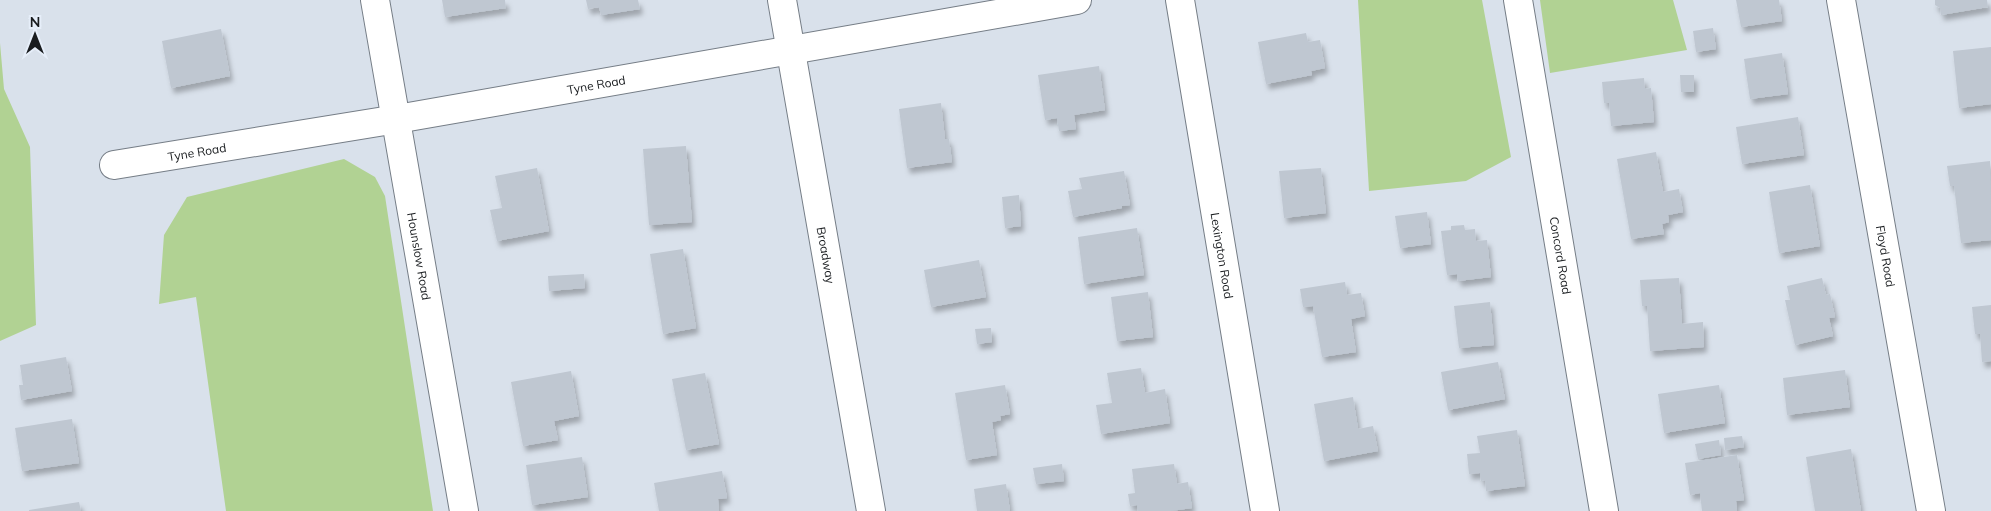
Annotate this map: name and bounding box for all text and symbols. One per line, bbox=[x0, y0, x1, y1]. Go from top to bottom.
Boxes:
north arrow bbox=[10, 10, 60, 60]
text: N bbox=[30, 13, 40, 31]
street label: Tyne Road bbox=[566, 72, 627, 97]
street label: Tyne Road bbox=[167, 139, 227, 164]
street label: Hounslow Road bbox=[405, 211, 435, 301]
street label: Lexington Road bbox=[1208, 211, 1237, 300]
street label: Concord Road bbox=[1547, 215, 1575, 295]
street label: Floyd Road bbox=[1873, 224, 1899, 288]
street label: Broadway bbox=[814, 226, 839, 285]

